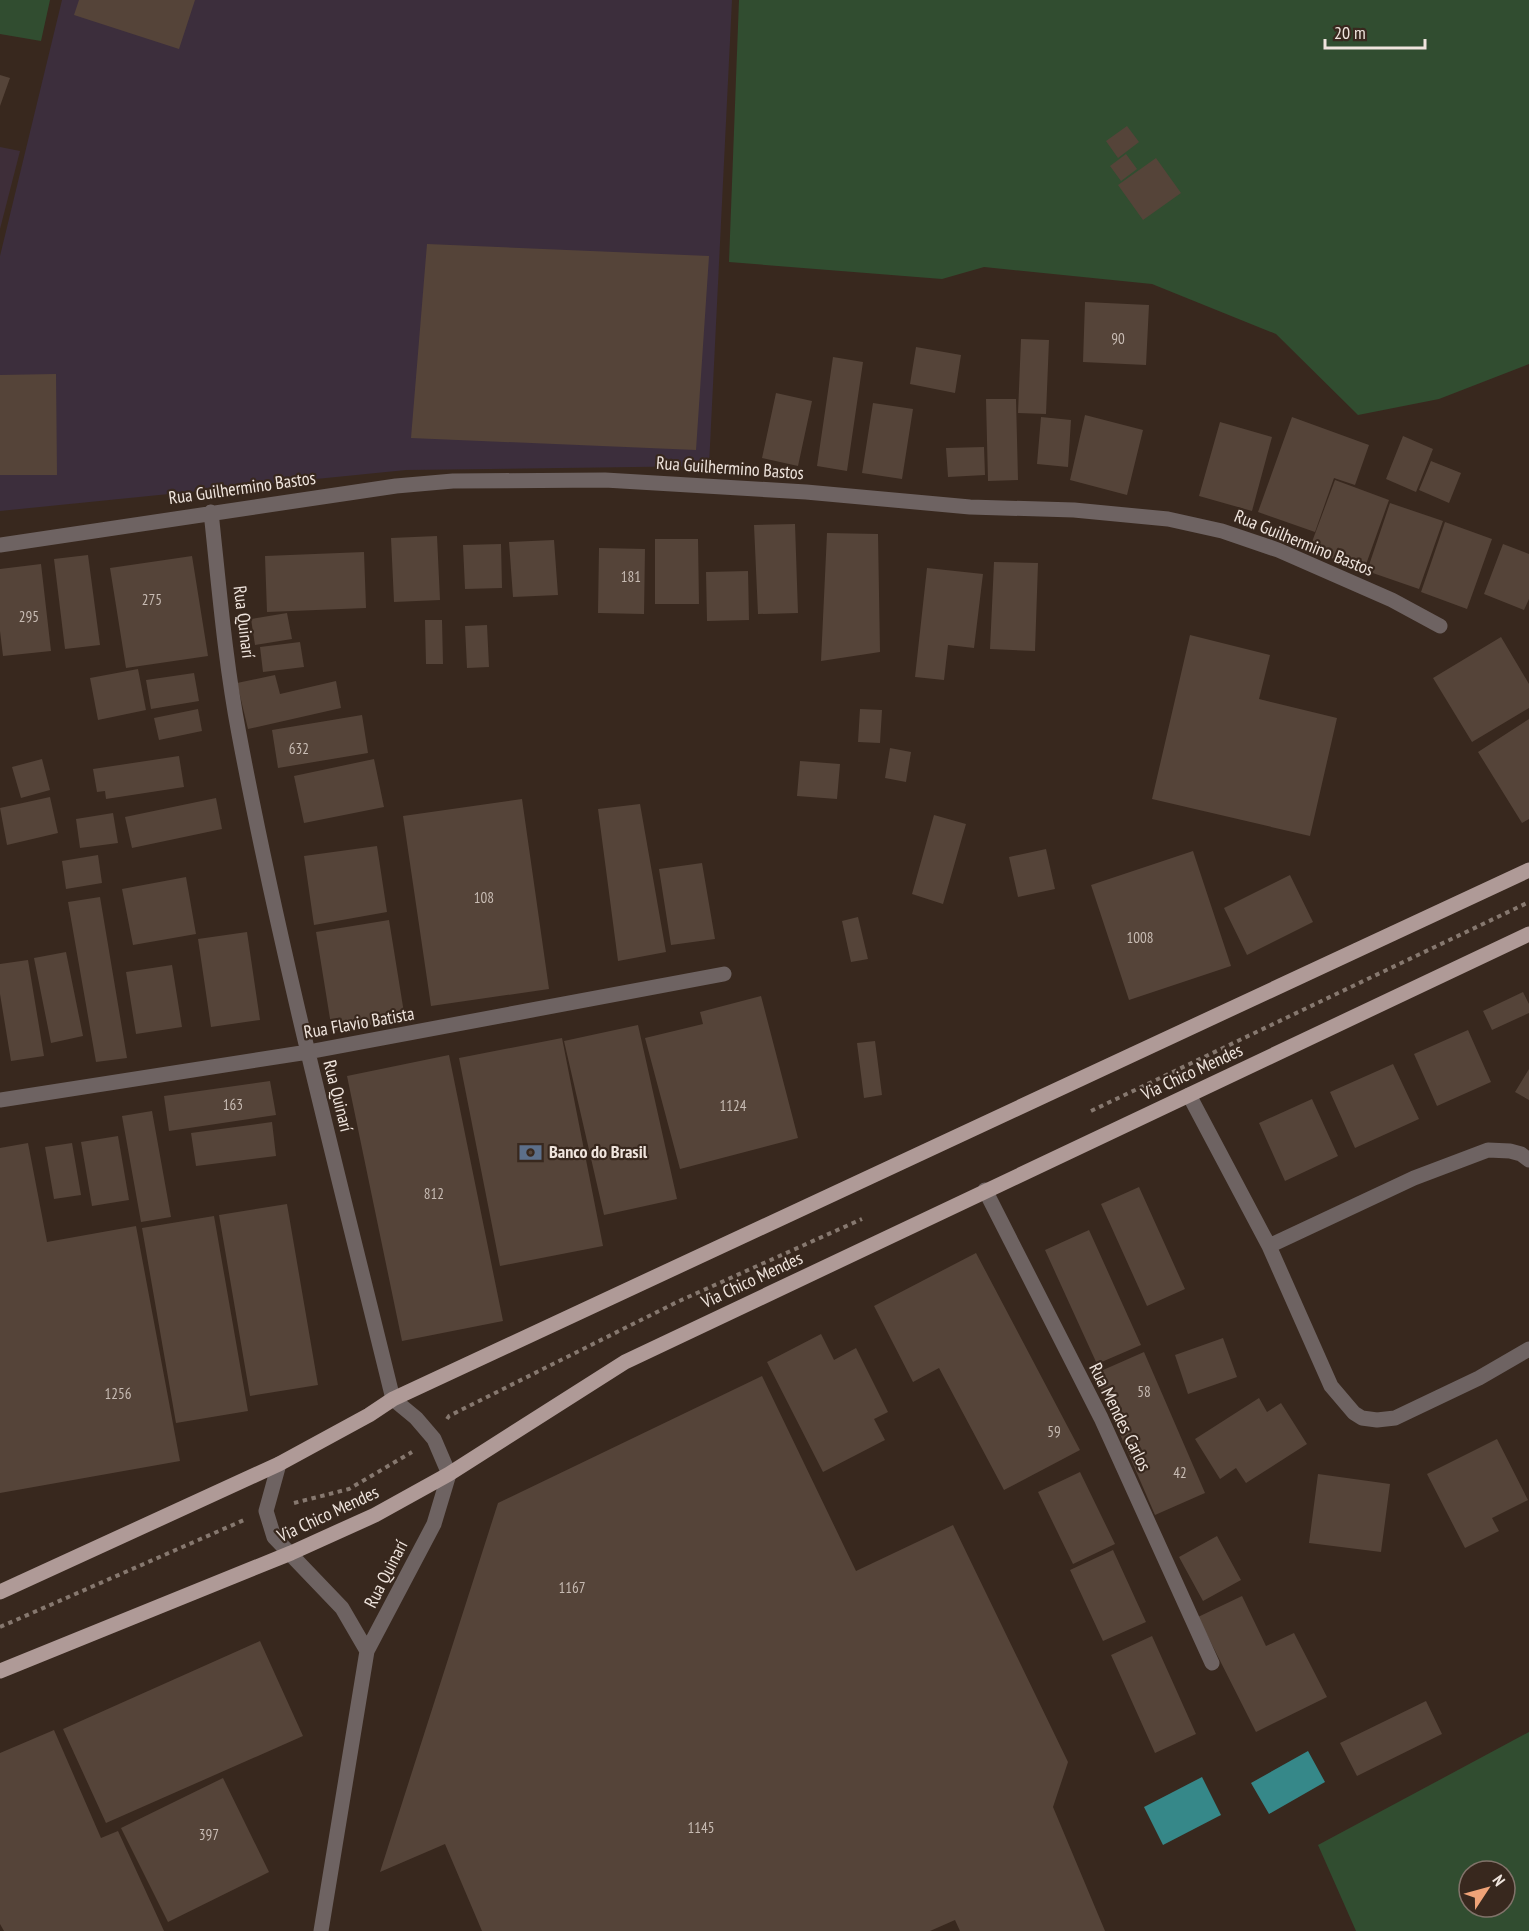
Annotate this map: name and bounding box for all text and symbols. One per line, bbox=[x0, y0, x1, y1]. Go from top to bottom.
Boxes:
scale bar bbox=[1325, 12, 1426, 50]
text: 20 m bbox=[1334, 21, 1366, 44]
house number: 90 bbox=[1111, 329, 1125, 348]
street label: Rua Guilhermino Bastos bbox=[655, 451, 805, 484]
street label: Rua Guilhermino Bastos bbox=[167, 466, 317, 509]
street label: Rua Guilhermino Bastos bbox=[1231, 504, 1377, 581]
house number: 181 bbox=[621, 567, 641, 586]
street label: Rua Quinarí bbox=[229, 584, 260, 660]
house number: 275 bbox=[142, 590, 162, 609]
house number: 295 bbox=[19, 607, 39, 626]
house number: 632 bbox=[289, 739, 309, 758]
house number: 108 bbox=[474, 888, 494, 907]
house number: 1008 bbox=[1126, 928, 1154, 947]
street label: Rua Flavio Batista bbox=[302, 1001, 416, 1044]
street label: Via Chico Mendes bbox=[1137, 1038, 1246, 1105]
street label: Rua Quinarí bbox=[318, 1058, 358, 1134]
house number: 163 bbox=[223, 1095, 243, 1114]
house number: 1124 bbox=[719, 1096, 747, 1115]
bank icon: Banco do Brasil bbox=[518, 1139, 544, 1165]
place label: Banco do Brasil bbox=[549, 1140, 648, 1163]
house number: 812 bbox=[424, 1184, 444, 1203]
street label: Via Chico Mendes bbox=[697, 1246, 806, 1313]
street label: Rua Mendes Carlos bbox=[1084, 1359, 1157, 1475]
house number: 58 bbox=[1137, 1382, 1151, 1401]
house number: 1256 bbox=[104, 1384, 132, 1403]
house number: 59 bbox=[1047, 1422, 1061, 1441]
house number: 42 bbox=[1173, 1463, 1187, 1482]
street label: Via Chico Mendes bbox=[273, 1480, 382, 1547]
street label: Rua Quinarí bbox=[359, 1536, 412, 1612]
house number: 1167 bbox=[558, 1578, 586, 1597]
house number: 1145 bbox=[687, 1818, 715, 1837]
house number: 397 bbox=[199, 1825, 219, 1844]
north arrow bbox=[1457, 1859, 1517, 1919]
text: N bbox=[1489, 1871, 1510, 1890]

